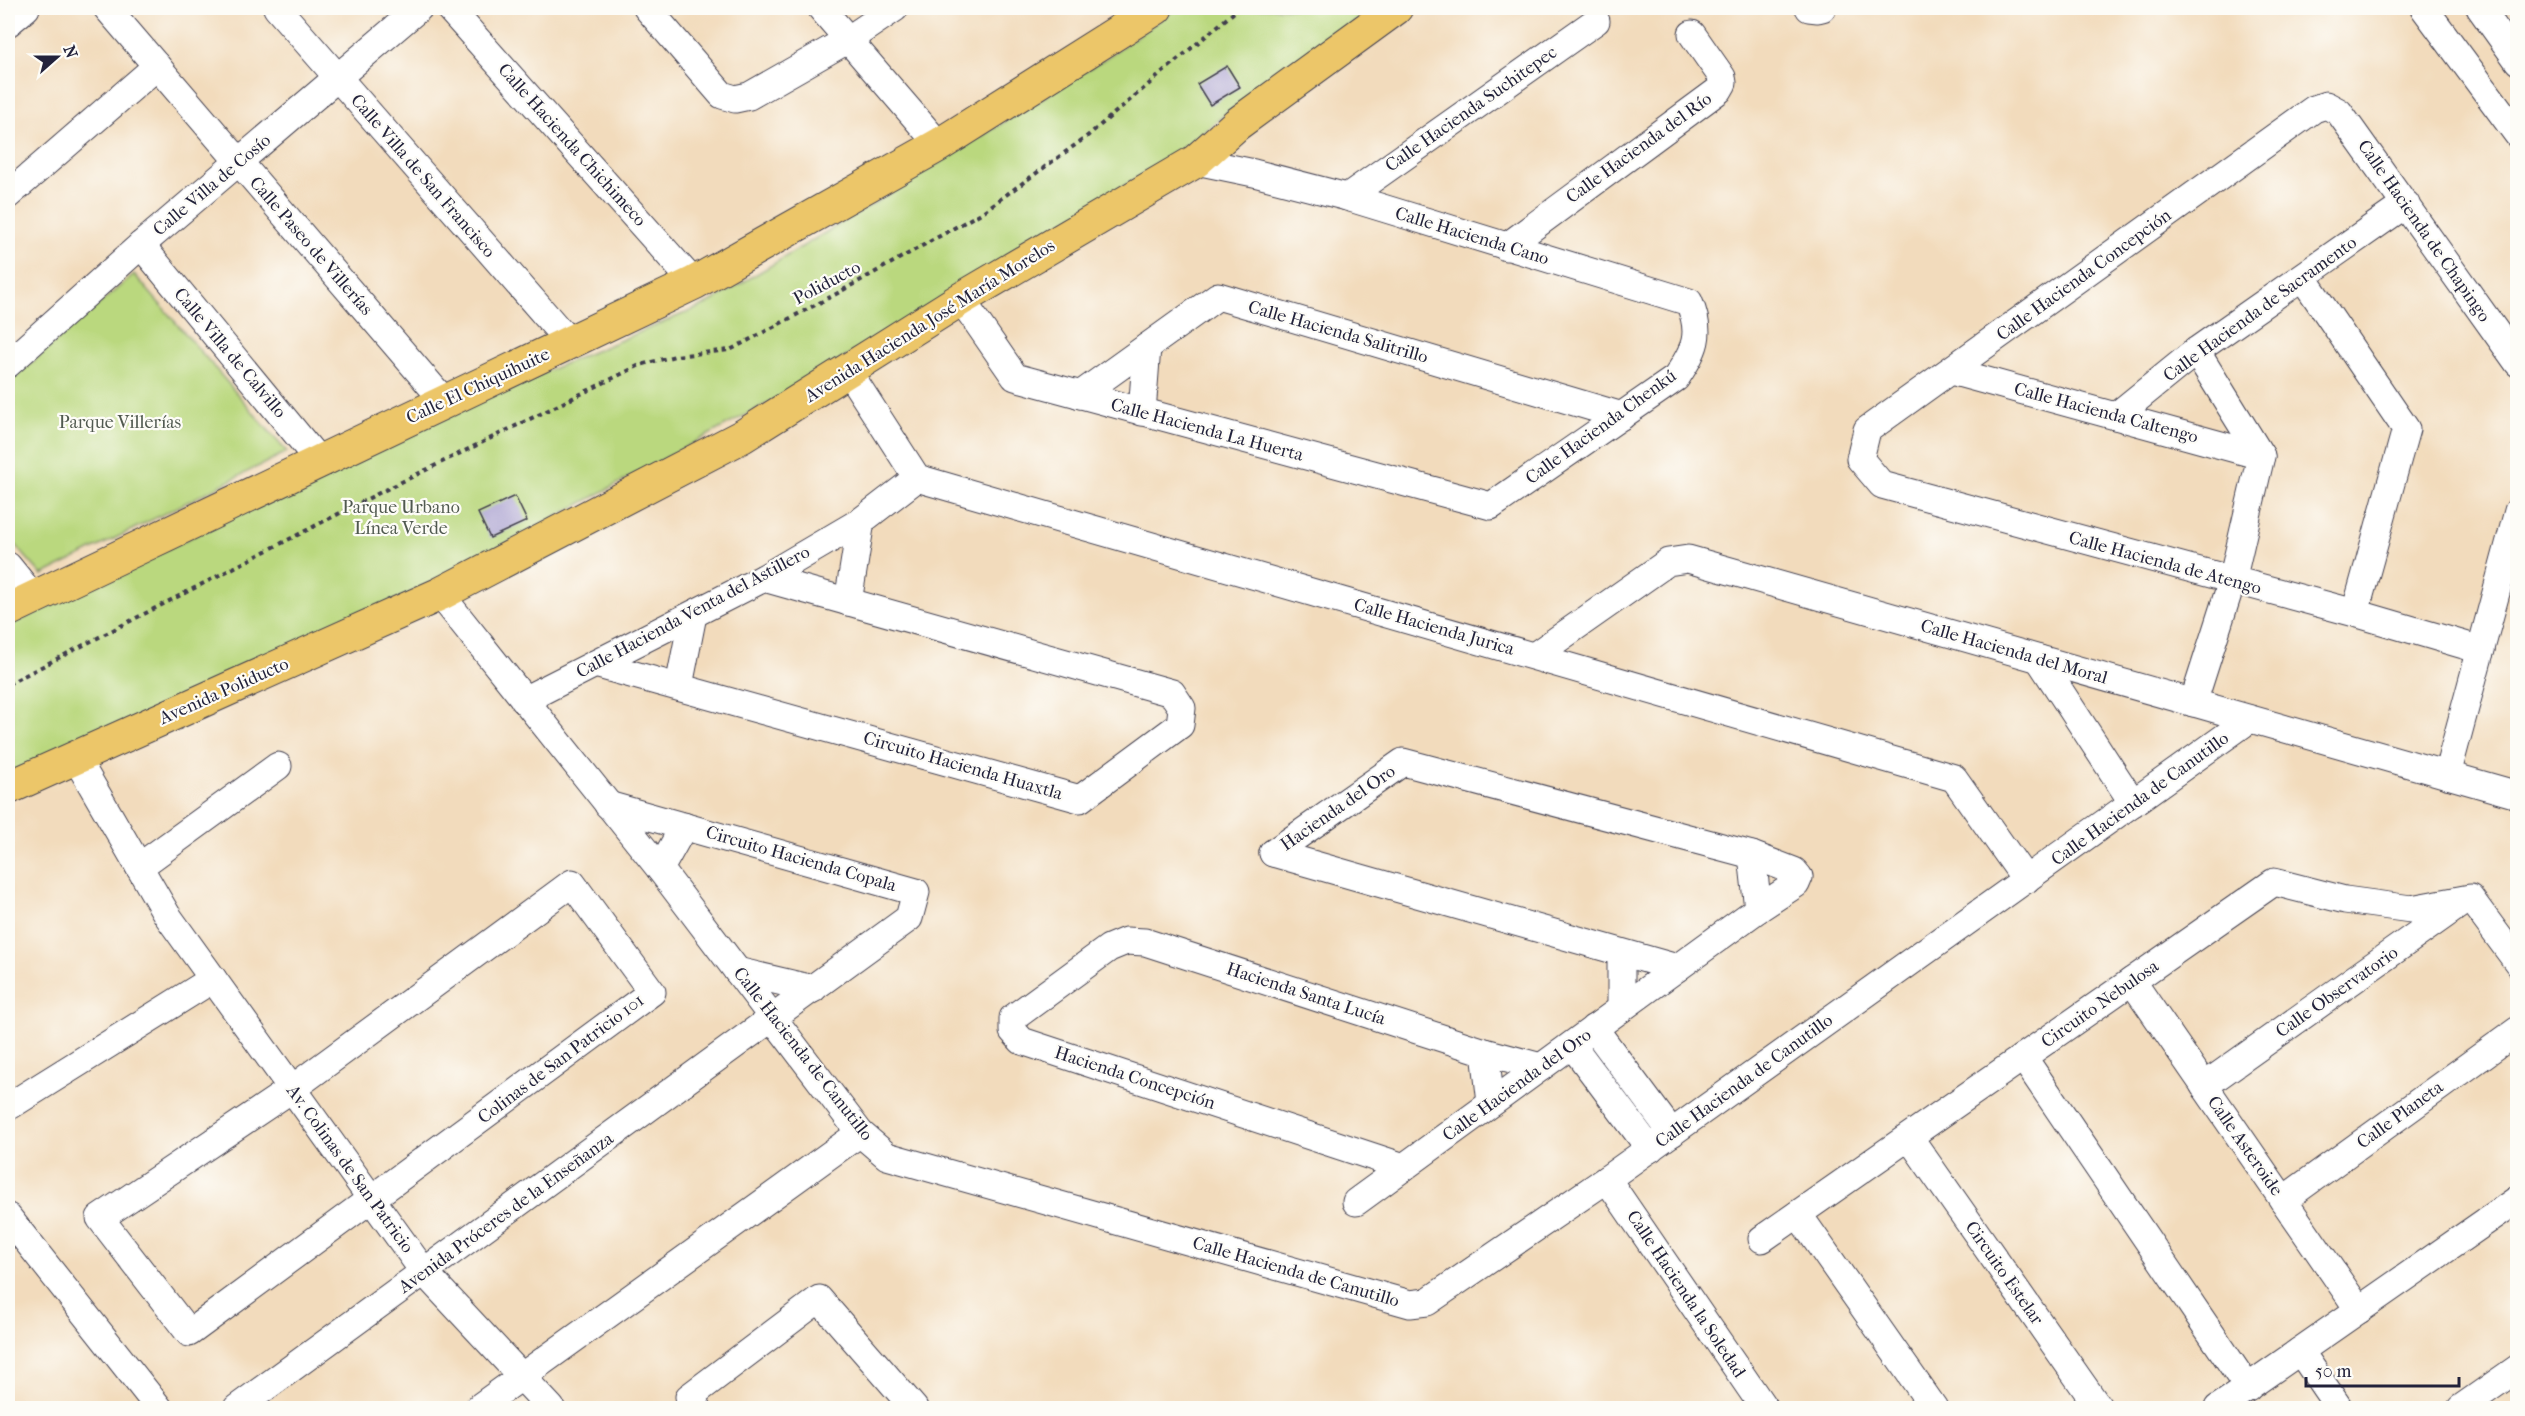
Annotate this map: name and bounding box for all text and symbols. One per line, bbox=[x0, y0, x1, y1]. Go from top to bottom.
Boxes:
north arrow bbox=[27, 27, 87, 87]
street label: Calle Hacienda Suchitepec bbox=[1381, 42, 1561, 176]
text: N bbox=[59, 43, 82, 62]
street label: Calle Hacienda Chichimeco bbox=[493, 59, 651, 231]
street label: Calle Hacienda del Río bbox=[1562, 88, 1716, 208]
street label: Calle Villa de San Francisco bbox=[346, 90, 500, 262]
street label: Calle Villa de Cosío bbox=[149, 130, 275, 240]
street label: Calle Hacienda de Chapingo bbox=[2353, 136, 2495, 326]
street label: Calle Paseo de Villerías bbox=[245, 172, 377, 320]
street label: Calle Hacienda Cano bbox=[1392, 203, 1552, 269]
street label: Calle Hacienda Concepción bbox=[1993, 204, 2176, 345]
street label: Calle Hacienda de Sacramento bbox=[2159, 232, 2361, 386]
street label: Avenida Hacienda José María Morelos bbox=[800, 235, 1059, 407]
street label: Poliducto bbox=[790, 257, 864, 309]
street label: Calle Villa de Calvillo bbox=[169, 284, 291, 422]
street label: Calle Hacienda Salitrillo bbox=[1246, 296, 1430, 368]
street label: Calle El Chiquihuite bbox=[403, 344, 553, 428]
street label: Calle Hacienda Chenkú bbox=[1522, 365, 1680, 489]
street label: Calle Hacienda Caltengo bbox=[2012, 378, 2200, 448]
street label: Calle Hacienda La Huerta bbox=[1108, 394, 1306, 466]
park label: Parque Villerías bbox=[59, 412, 182, 433]
park label: Parque Urbano Línea Verde bbox=[342, 497, 460, 539]
street label: Calle Hacienda de Atengo bbox=[2066, 527, 2264, 599]
street label: Calle Hacienda Venta del Astillero bbox=[573, 541, 813, 683]
street label: Calle Hacienda Jurica bbox=[1351, 594, 1517, 660]
street label: Calle Hacienda del Moral bbox=[1918, 615, 2110, 689]
street label: Avenida Poliducto bbox=[155, 653, 292, 729]
street label: Circuito Hacienda Huaxtla bbox=[861, 727, 1066, 805]
street label: Calle Hacienda de Canutillo bbox=[2047, 728, 2233, 870]
street label: Hacienda del Oro bbox=[1277, 761, 1399, 855]
street label: Circuito Hacienda Copala bbox=[703, 822, 899, 896]
street label: Calle Observatorio bbox=[2272, 942, 2402, 1042]
street label: Circuito Nebulosa bbox=[2037, 955, 2163, 1052]
street label: Hacienda Santa Lucía bbox=[1224, 958, 1389, 1030]
street label: Calle Hacienda de Canutillo bbox=[729, 963, 877, 1145]
street label: Colinas de San Patricio 101 bbox=[474, 990, 648, 1128]
street label: Calle Hacienda de Canutillo bbox=[1651, 1010, 1837, 1152]
street label: Calle Hacienda del Oro bbox=[1439, 1024, 1595, 1146]
street label: Hacienda Concepción bbox=[1052, 1042, 1218, 1114]
street label: Calle Planeta bbox=[2353, 1076, 2448, 1153]
street label: Av. Colinas de San Patricio bbox=[281, 1080, 418, 1257]
street label: Calle Asteroide bbox=[2203, 1092, 2287, 1200]
street label: Avenida Próceres de la Enseñanza bbox=[394, 1128, 618, 1298]
street label: Calle Hacienda la Soledad bbox=[1622, 1206, 1750, 1382]
street label: Circuito Estelar bbox=[1961, 1217, 2048, 1329]
street label: Calle Hacienda de Canutillo bbox=[1190, 1232, 1402, 1312]
scale bar bbox=[2306, 1350, 2459, 1388]
text: 50 m bbox=[2315, 1361, 2352, 1382]

